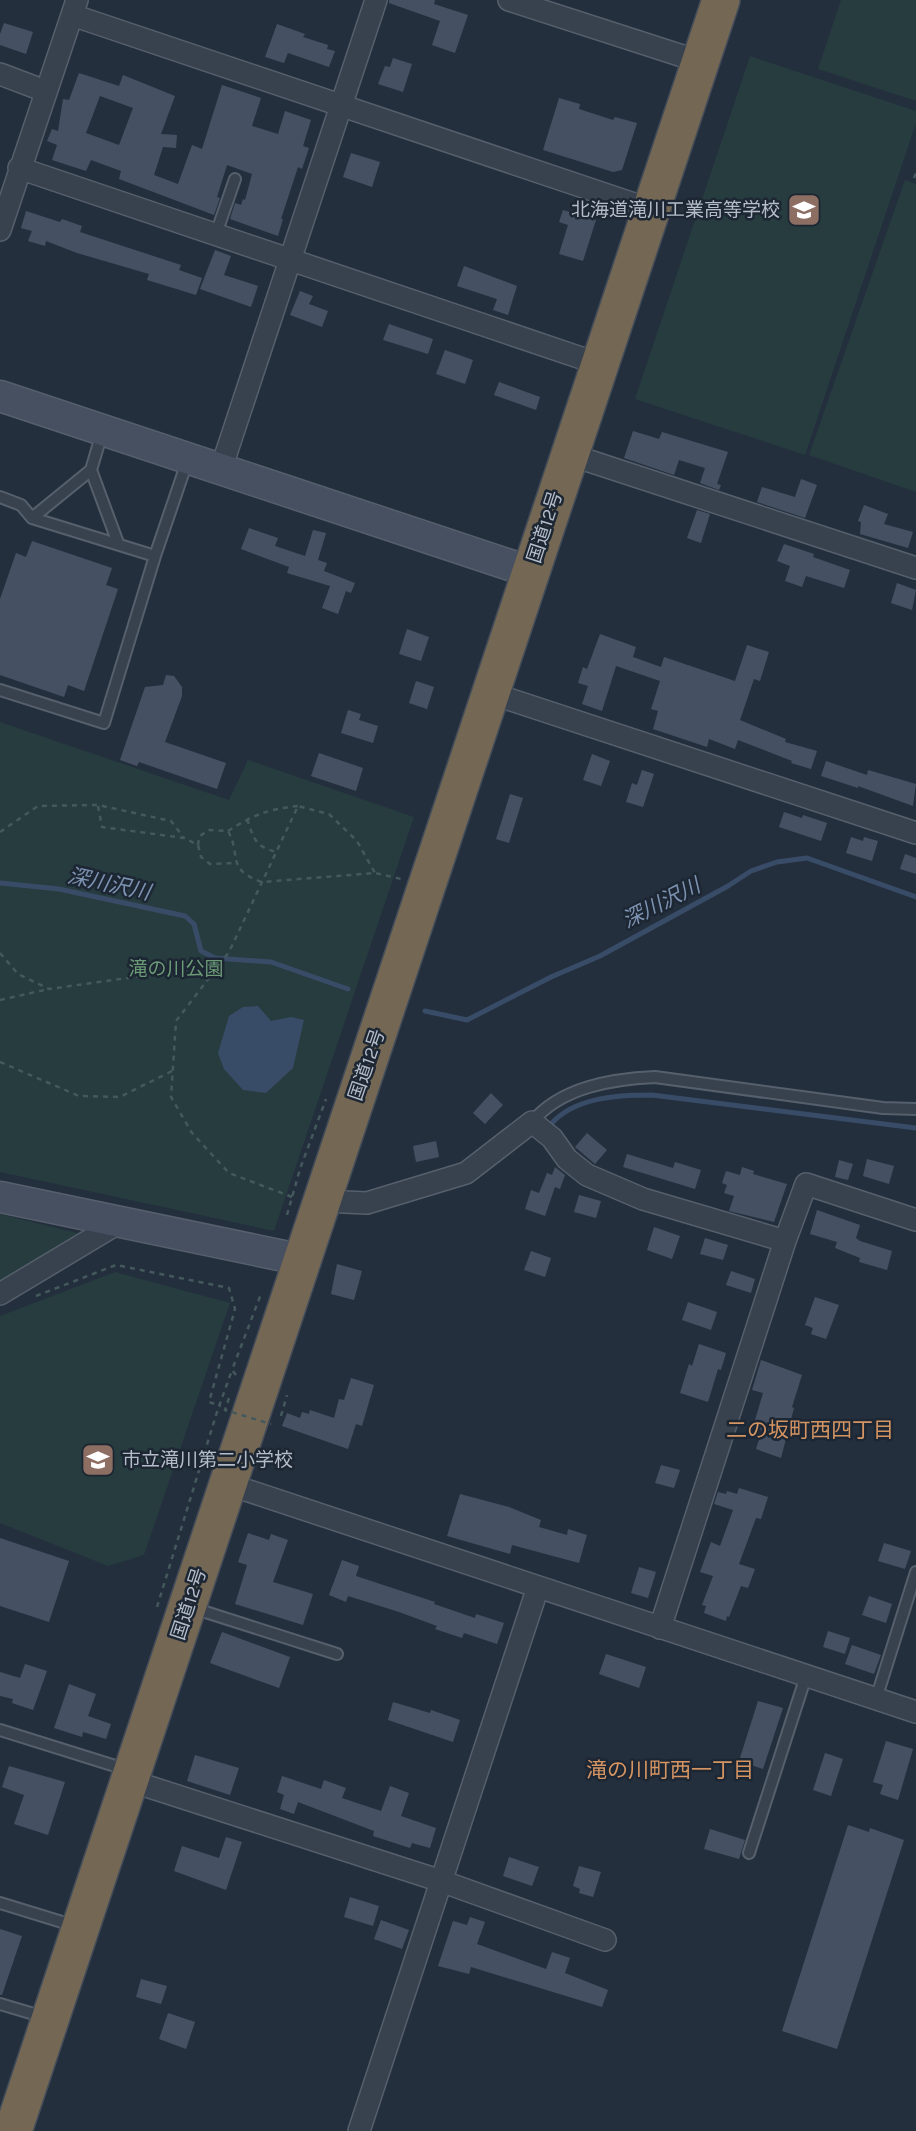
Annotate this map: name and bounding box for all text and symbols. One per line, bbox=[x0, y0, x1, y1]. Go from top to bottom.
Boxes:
school or university icon: 北海道滝川工業高等学校 bbox=[785, 191, 823, 229]
place label: 北海道滝川工業高等学校 bbox=[571, 199, 780, 221]
street label: 国道12号 bbox=[523, 488, 567, 566]
water label: 深川沢川 bbox=[65, 864, 155, 905]
water label: 深川沢川 bbox=[618, 872, 706, 933]
park label: 滝の川公園 bbox=[128, 958, 224, 980]
street label: 国道12号 bbox=[345, 1026, 389, 1104]
district label: 二の坂町西四丁目 bbox=[726, 1418, 894, 1442]
school or university icon: 市立滝川第二小学校 bbox=[79, 1441, 117, 1479]
place label: 市立滝川第二小学校 bbox=[122, 1449, 293, 1471]
street label: 国道12号 bbox=[167, 1565, 211, 1643]
district label: 滝の川町西一丁目 bbox=[586, 1758, 754, 1782]

